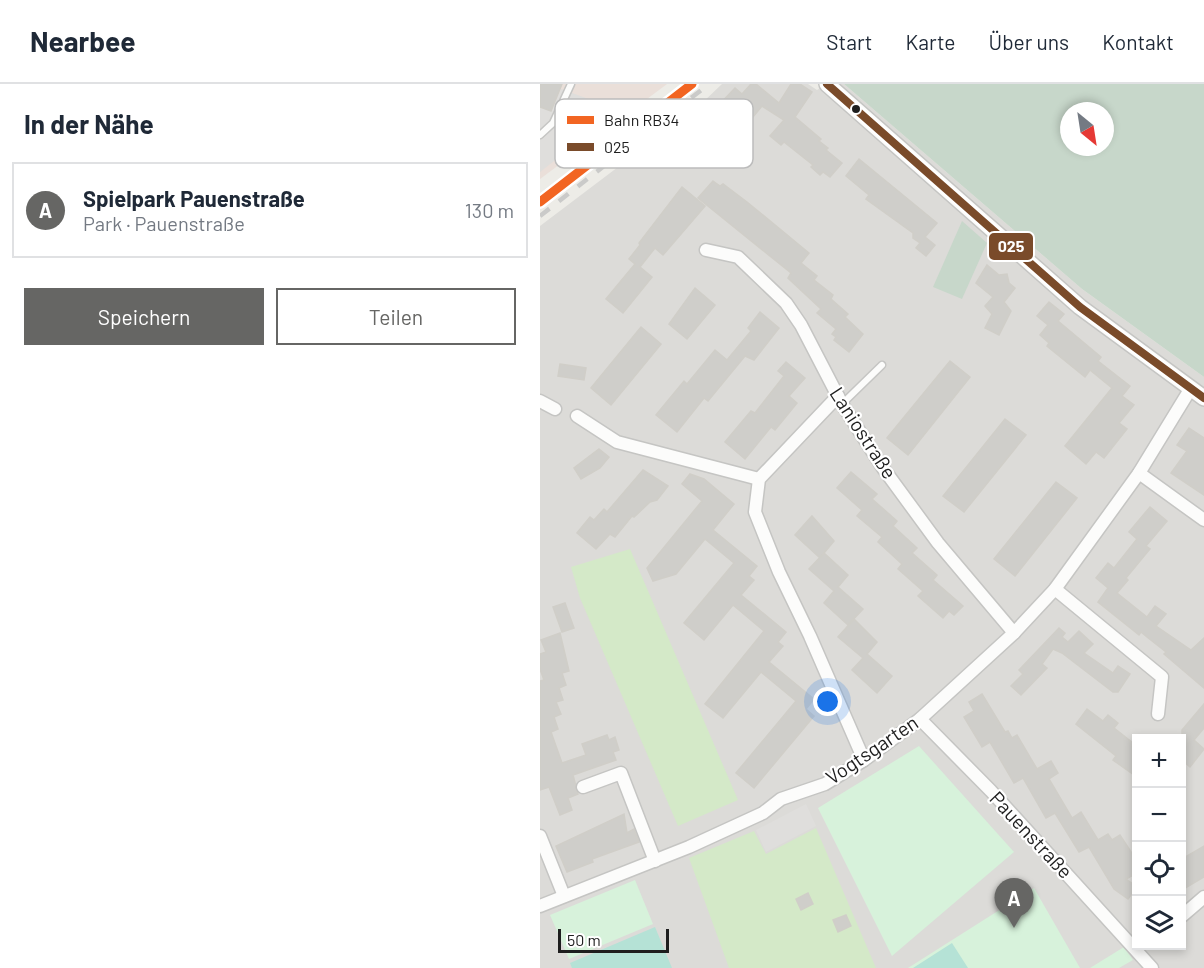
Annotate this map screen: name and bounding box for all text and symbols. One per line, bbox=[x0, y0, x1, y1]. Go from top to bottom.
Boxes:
text: Nearbee bbox=[30, 24, 136, 58]
text: Start bbox=[826, 29, 873, 54]
text: Karte bbox=[906, 29, 956, 54]
text: Über uns bbox=[989, 29, 1069, 54]
text: Kontakt bbox=[1102, 29, 1174, 54]
legend bbox=[555, 99, 753, 168]
north arrow bbox=[1060, 102, 1114, 156]
unlabelled marker bbox=[850, 103, 862, 115]
text: In der Nähe bbox=[24, 108, 154, 139]
text: Bahn RB34 bbox=[604, 110, 679, 129]
text: 025 bbox=[604, 137, 630, 156]
text: Spielpark Pauenstraße bbox=[83, 185, 305, 211]
text: A bbox=[39, 198, 52, 222]
text: 130 m bbox=[465, 198, 514, 222]
text: Park · Pauenstraße bbox=[83, 211, 245, 235]
line badge: 025 bbox=[988, 232, 1034, 261]
text: 025 bbox=[998, 236, 1025, 255]
button: Speichern bbox=[24, 288, 264, 345]
button: Teilen bbox=[276, 288, 516, 345]
street label: Laniostraße bbox=[825, 382, 902, 483]
your location bbox=[813, 687, 842, 716]
street label: Vogtsgarten bbox=[821, 710, 922, 789]
map controls bbox=[1132, 734, 1186, 950]
button: + bbox=[1132, 734, 1186, 788]
street label: Pauenstraße bbox=[985, 786, 1078, 883]
button: − bbox=[1132, 788, 1186, 842]
button: locate bbox=[1132, 842, 1186, 896]
pin: A bbox=[994, 878, 1034, 928]
button: layers bbox=[1132, 896, 1186, 950]
scale bar bbox=[558, 926, 669, 954]
text: 50 m bbox=[567, 930, 601, 949]

